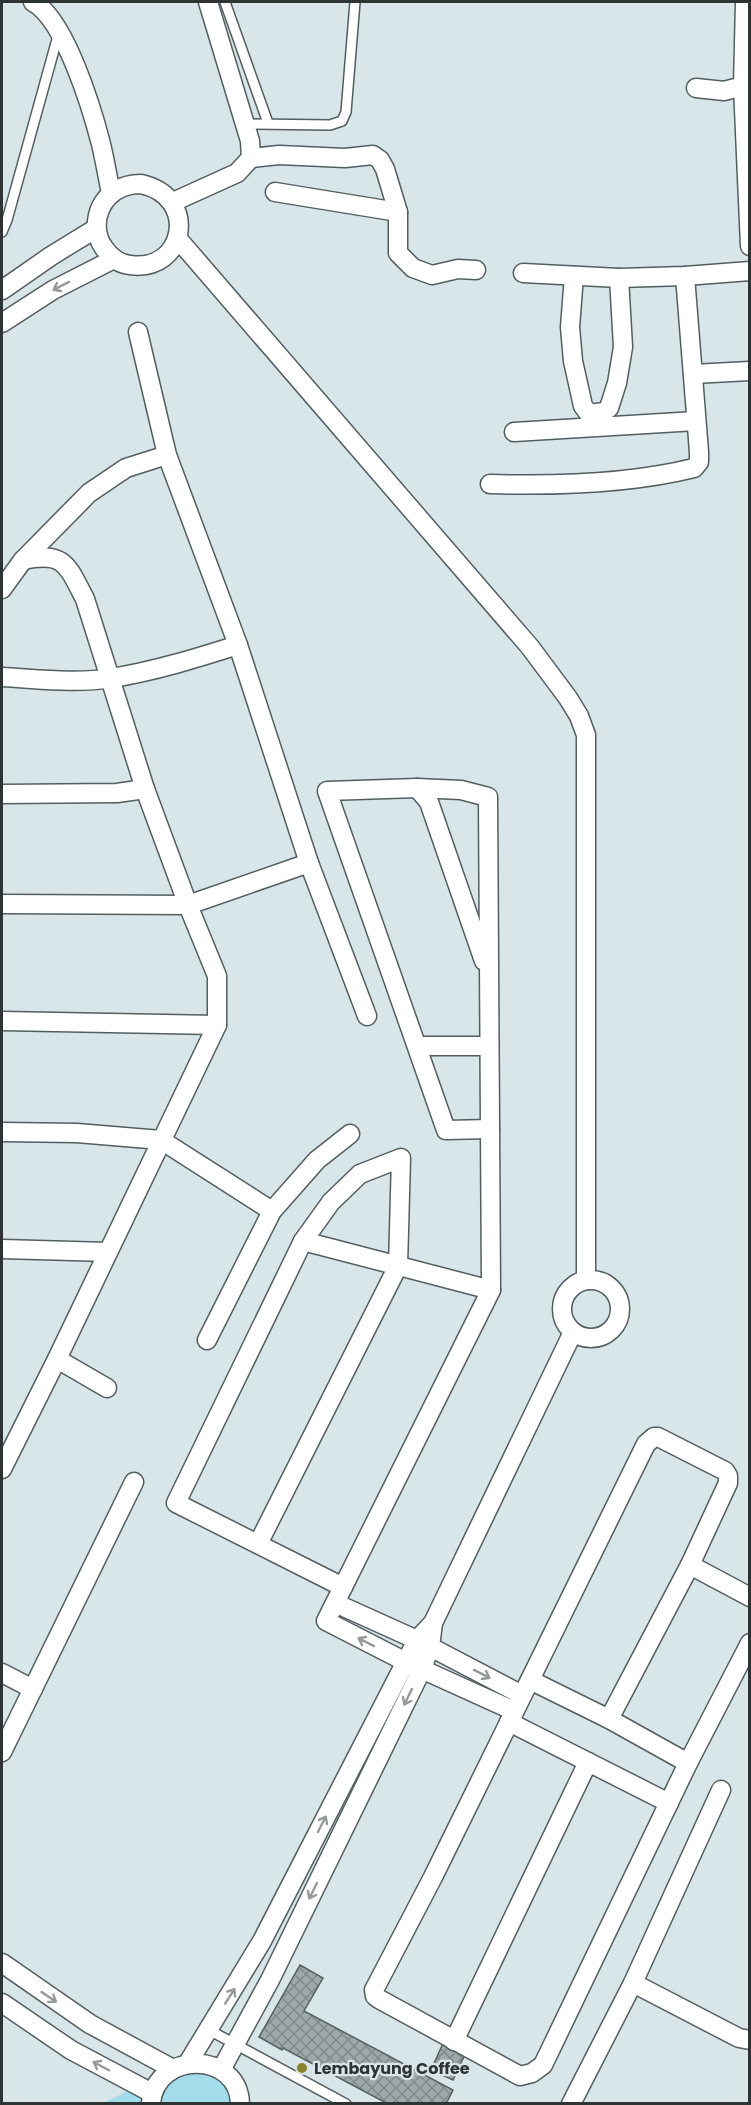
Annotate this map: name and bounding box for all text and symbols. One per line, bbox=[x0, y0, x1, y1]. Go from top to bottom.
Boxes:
one-way arrow bbox=[53, 281, 71, 292]
one-way arrow bbox=[358, 1636, 375, 1648]
one-way arrow bbox=[473, 1669, 491, 1680]
one-way arrow bbox=[402, 1688, 413, 1706]
one-way arrow bbox=[317, 1816, 329, 1834]
one-way arrow bbox=[307, 1882, 319, 1900]
one-way arrow bbox=[224, 1988, 236, 2005]
one-way arrow bbox=[40, 1991, 57, 2003]
place label: Lembayung Coffee bbox=[314, 2057, 470, 2080]
one-way arrow bbox=[92, 2059, 110, 2071]
marker: Lembayung Coffee bbox=[295, 2061, 309, 2075]

